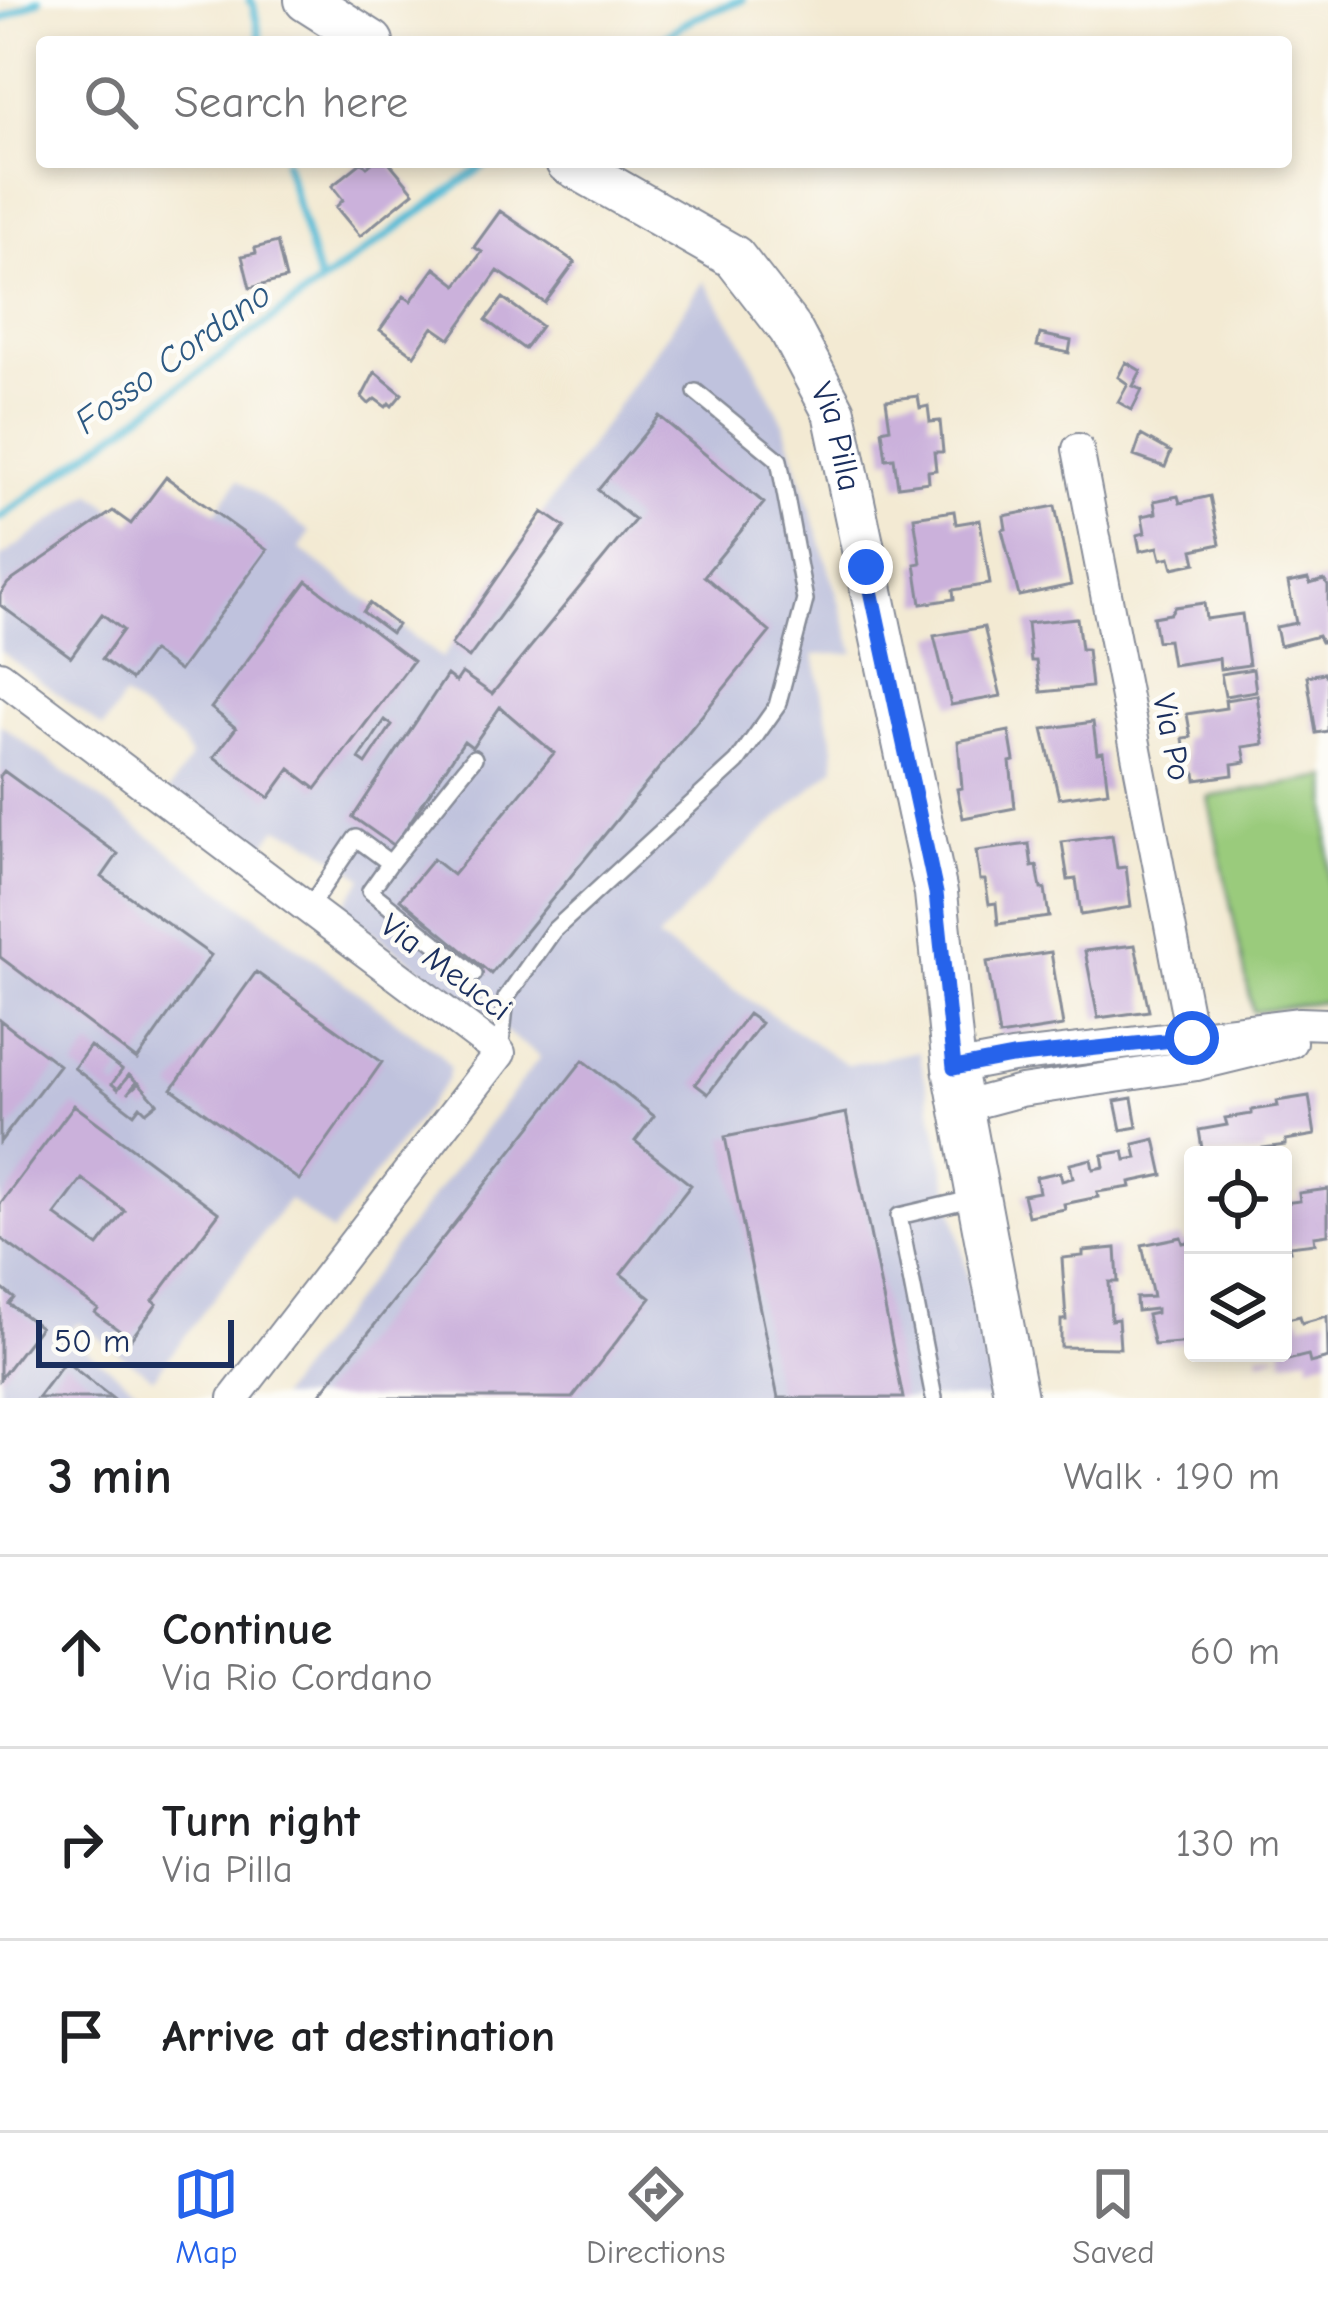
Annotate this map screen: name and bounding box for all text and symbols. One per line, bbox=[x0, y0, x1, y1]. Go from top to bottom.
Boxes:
search box bbox=[36, 36, 1292, 168]
icon: search bbox=[78, 69, 144, 135]
text: Search here bbox=[174, 76, 408, 128]
water label: Fosso Cordano bbox=[67, 273, 279, 443]
street label: Via Pilla bbox=[803, 376, 869, 494]
route end bbox=[839, 540, 893, 594]
street label: Via Po bbox=[1145, 690, 1199, 784]
street label: Via Meucci bbox=[373, 906, 519, 1028]
route start bbox=[1165, 1011, 1219, 1065]
map controls bbox=[1184, 1146, 1292, 1362]
button: locate bbox=[1184, 1146, 1292, 1254]
button: layers bbox=[1184, 1254, 1292, 1362]
scale bar bbox=[36, 1314, 234, 1367]
text: 50 m bbox=[54, 1322, 130, 1360]
text: 3 min bbox=[48, 1447, 172, 1506]
text: Walk · 190 m bbox=[1063, 1454, 1280, 1499]
text: Continue bbox=[162, 1603, 332, 1655]
icon: ahead bbox=[48, 1619, 114, 1685]
text: 60 m bbox=[1190, 1629, 1280, 1674]
text: Via Rio Cordano bbox=[162, 1655, 433, 1700]
text: Turn right bbox=[162, 1795, 360, 1847]
icon: right bbox=[48, 1811, 114, 1877]
text: 130 m bbox=[1176, 1821, 1280, 1866]
text: Via Pilla bbox=[162, 1847, 293, 1892]
icon: arrive bbox=[48, 2003, 114, 2069]
text: Arrive at destination bbox=[162, 2010, 555, 2062]
tab: Map bbox=[173, 2161, 239, 2271]
tab: Directions bbox=[586, 2161, 726, 2271]
tab: Saved bbox=[1072, 2161, 1155, 2271]

